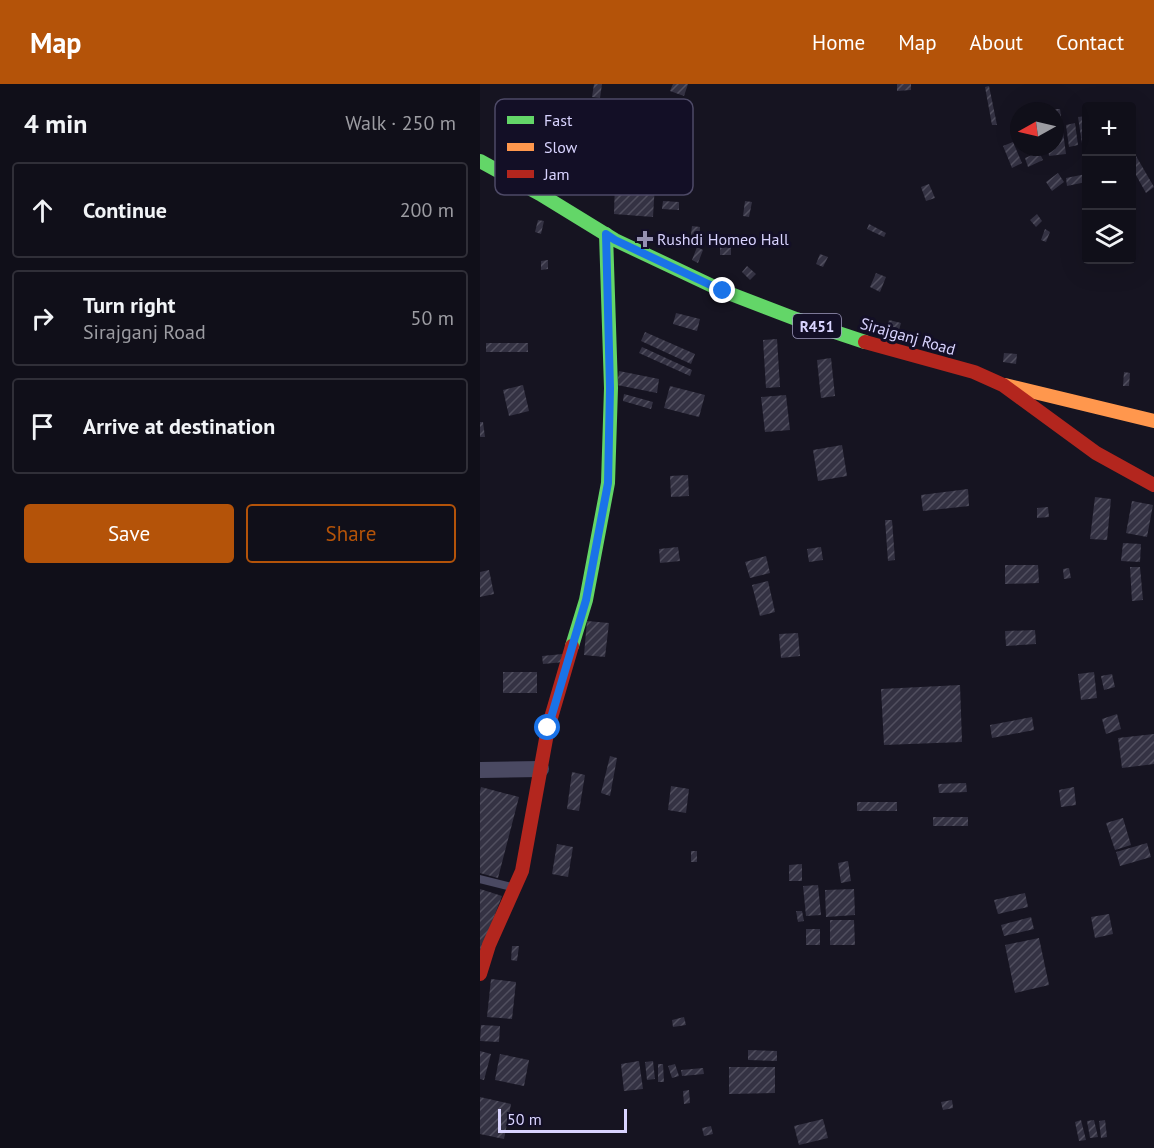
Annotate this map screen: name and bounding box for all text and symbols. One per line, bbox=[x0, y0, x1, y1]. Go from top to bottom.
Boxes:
text: Map bbox=[30, 24, 81, 61]
text: Home bbox=[812, 29, 865, 56]
text: Map bbox=[898, 29, 937, 56]
text: About bbox=[970, 29, 1023, 56]
text: Contact bbox=[1056, 29, 1124, 56]
legend bbox=[495, 99, 693, 195]
north arrow bbox=[1010, 102, 1064, 156]
map controls bbox=[1082, 102, 1136, 264]
button: + bbox=[1082, 102, 1136, 156]
text: 4 min bbox=[24, 107, 87, 140]
text: Walk · 250 m bbox=[345, 110, 456, 136]
text: Fast bbox=[544, 110, 573, 130]
text: Slow bbox=[544, 137, 578, 157]
button: − bbox=[1082, 156, 1136, 210]
text: Jam bbox=[543, 164, 570, 184]
icon: ahead bbox=[26, 194, 59, 227]
text: Continue bbox=[83, 196, 167, 224]
text: 200 m bbox=[400, 197, 454, 223]
button: layers bbox=[1082, 210, 1136, 264]
place label: Rushdi Homeo Hall bbox=[657, 229, 789, 249]
marker: Rushdi Homeo Hall bbox=[638, 232, 652, 246]
route end bbox=[709, 277, 735, 303]
text: Turn right bbox=[83, 291, 175, 319]
icon: right bbox=[26, 302, 59, 335]
text: 50 m bbox=[411, 305, 454, 331]
street label: Sirajganj Road bbox=[858, 313, 958, 359]
road number: R451 bbox=[793, 314, 841, 338]
text: Sirajganj Road bbox=[83, 319, 206, 345]
icon: arrive bbox=[26, 410, 59, 443]
text: Arrive at destination bbox=[83, 412, 275, 440]
button: Save bbox=[24, 504, 234, 563]
button: Share bbox=[246, 504, 456, 563]
route start bbox=[534, 714, 560, 740]
scale bar bbox=[498, 1106, 627, 1134]
text: 50 m bbox=[507, 1109, 542, 1129]

